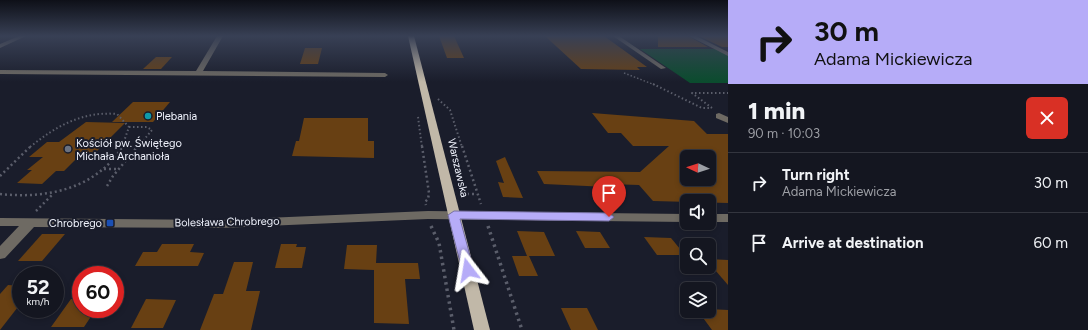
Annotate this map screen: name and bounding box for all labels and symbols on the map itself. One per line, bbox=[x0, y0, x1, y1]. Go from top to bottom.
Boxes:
place label: Plebania bbox=[156, 110, 197, 123]
marker: Plebania bbox=[143, 111, 153, 121]
place label: Kościół pw. Świętego Michała Archanioła bbox=[76, 136, 182, 163]
street label: Warszawska bbox=[445, 137, 471, 199]
marker: Kościół pw. Świętego Michała Archanioła bbox=[63, 144, 73, 154]
north arrow bbox=[680, 150, 716, 186]
pin bbox=[592, 176, 626, 217]
street label: Bolesława Chrobrego bbox=[174, 215, 280, 229]
place label: Chrobrego bbox=[49, 217, 102, 230]
marker: Chrobrego bbox=[105, 218, 115, 228]
position arrow bbox=[447, 249, 489, 291]
speed limit sign: 60 bbox=[72, 266, 124, 318]

